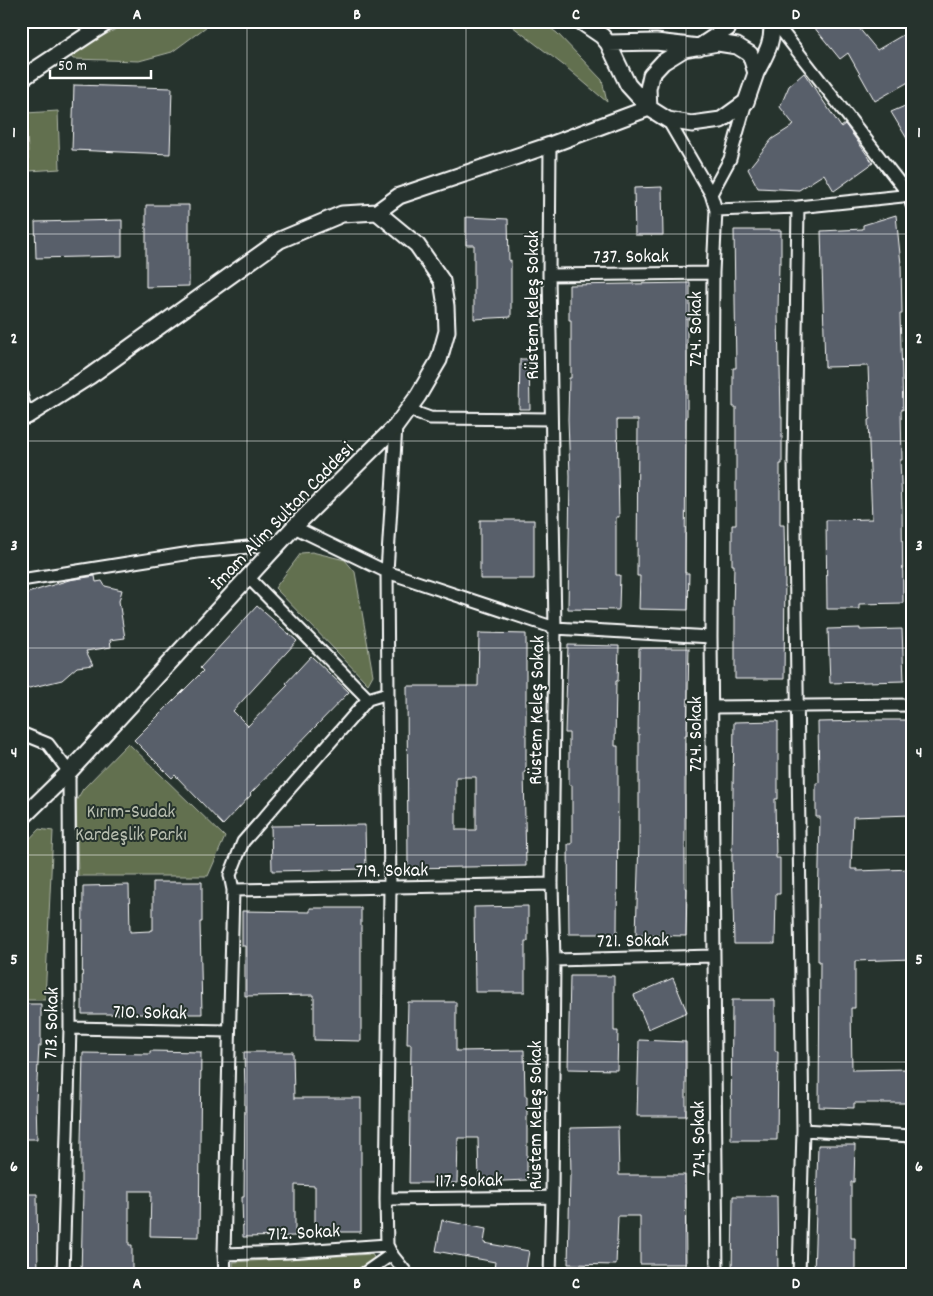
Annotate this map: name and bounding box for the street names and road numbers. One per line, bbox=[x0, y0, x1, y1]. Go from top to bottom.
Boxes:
street label: Rüstem Keleş Sokak bbox=[520, 230, 548, 380]
street label: 737. Sokak bbox=[593, 243, 669, 273]
street label: 724. Sokak bbox=[683, 291, 711, 367]
street label: İmam Alim Sultan Caddesi bbox=[205, 436, 362, 597]
street label: Rüstem Keleş Sokak bbox=[523, 635, 553, 785]
street label: 724. Sokak bbox=[683, 696, 711, 772]
street label: 719. Sokak bbox=[356, 857, 429, 887]
street label: 721. Sokak bbox=[597, 927, 669, 957]
street label: 713. Sokak bbox=[38, 987, 68, 1059]
street label: 710. Sokak bbox=[113, 999, 187, 1029]
street label: Rüstem Keleş Sokak bbox=[523, 1040, 551, 1190]
street label: 724. Sokak bbox=[685, 1101, 715, 1177]
street label: 117. Sokak bbox=[435, 1167, 503, 1197]
street label: 712. Sokak bbox=[267, 1218, 341, 1250]

